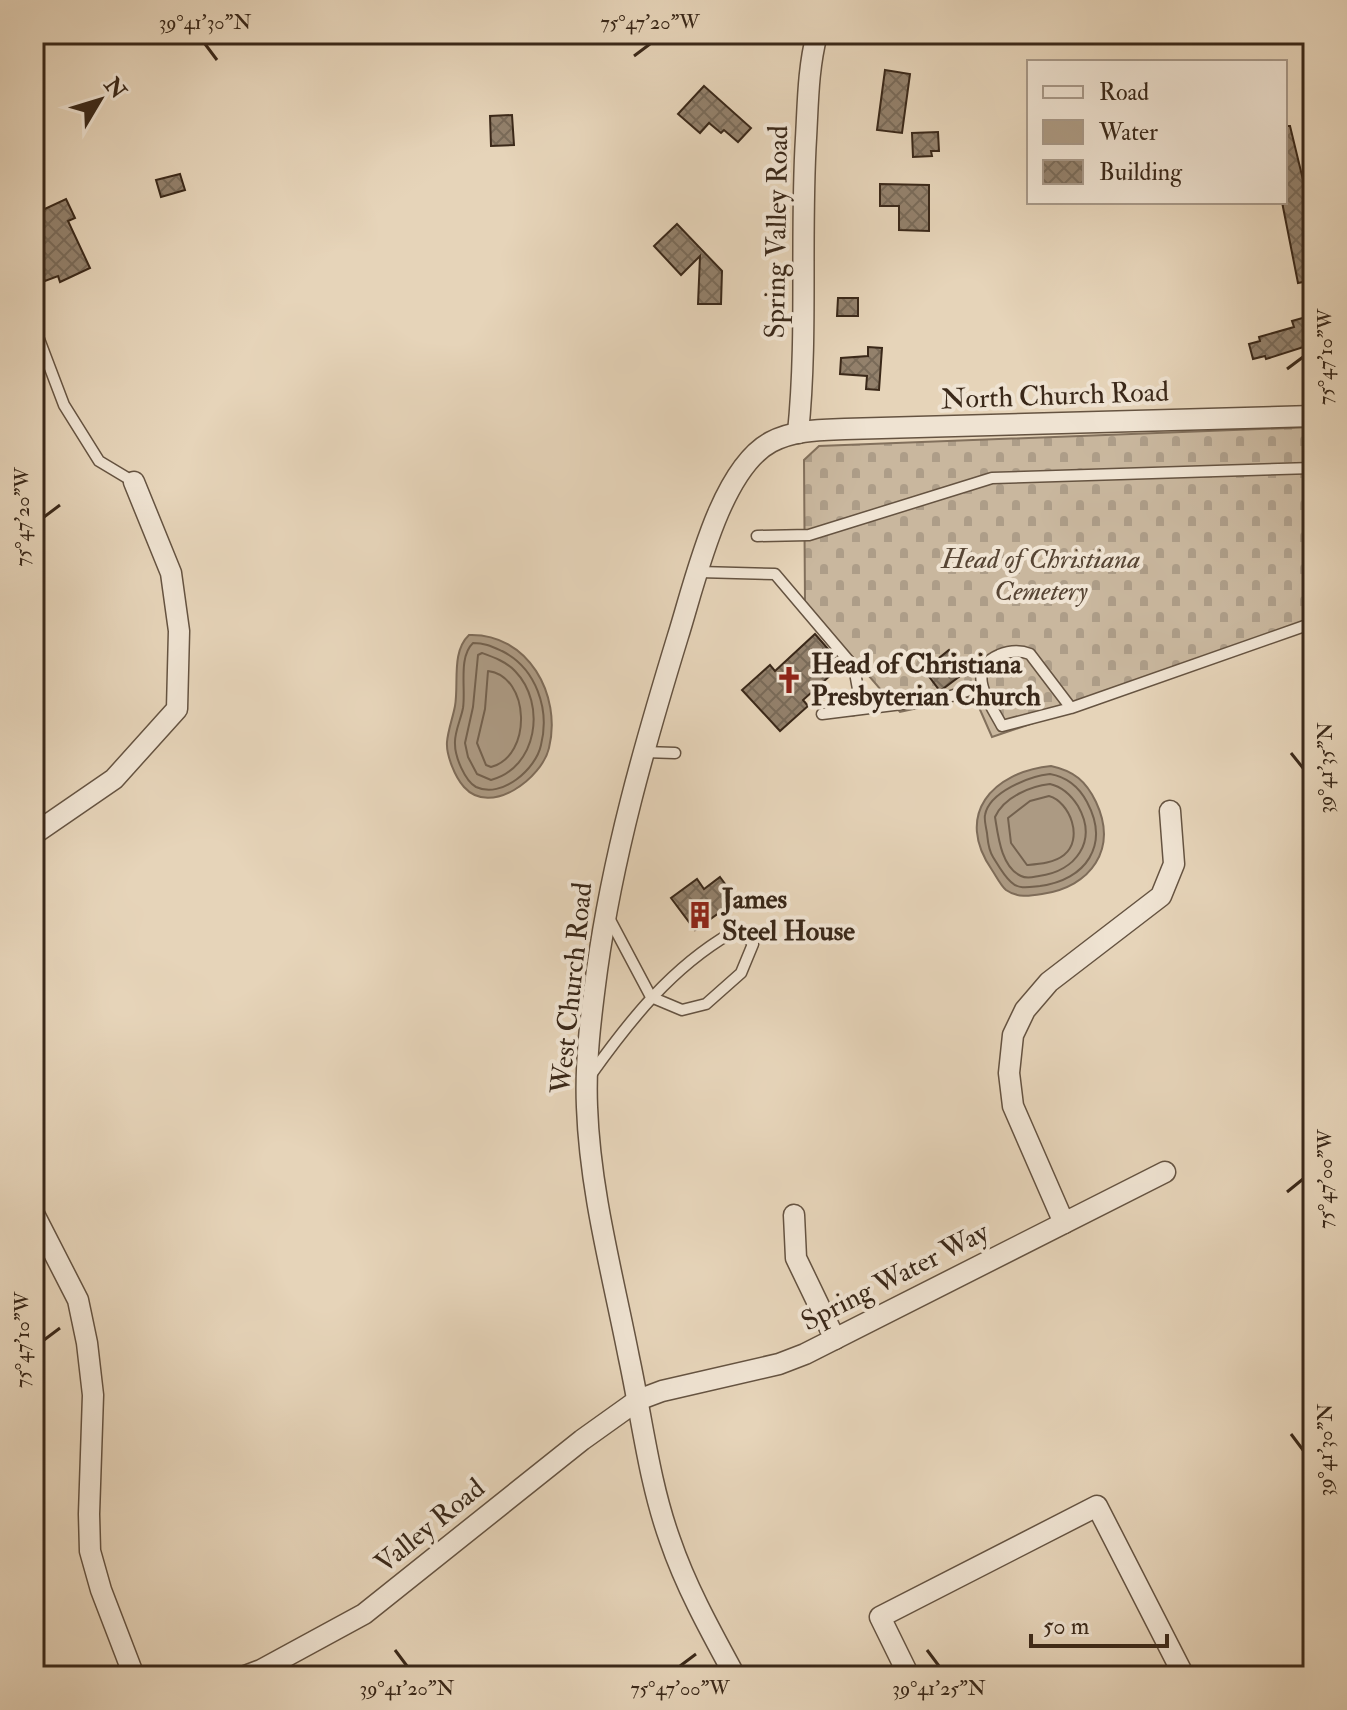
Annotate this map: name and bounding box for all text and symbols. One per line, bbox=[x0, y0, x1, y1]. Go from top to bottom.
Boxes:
text: 39°41'30"N bbox=[159, 10, 251, 35]
text: 75°47'20"W bbox=[600, 10, 700, 35]
north arrow bbox=[60, 60, 140, 140]
legend bbox=[1027, 60, 1287, 204]
text: N bbox=[97, 71, 132, 105]
text: Road bbox=[1099, 77, 1149, 108]
text: Water bbox=[1098, 117, 1158, 148]
street label: Spring Valley Road bbox=[758, 125, 796, 339]
text: Building bbox=[1099, 157, 1183, 188]
text: 75°47'10"W bbox=[1313, 308, 1338, 405]
street label: North Church Road bbox=[940, 375, 1170, 417]
text: 75°47'20"W bbox=[10, 467, 35, 567]
park label: Head of Christiana Cemetery bbox=[939, 542, 1141, 609]
place label: Head of Christiana Presbyterian Church bbox=[811, 647, 1041, 714]
church icon: Head of Christiana Presbyterian Church bbox=[774, 665, 804, 695]
text: 39°41'35"N bbox=[1313, 722, 1338, 814]
street label: West Church Road bbox=[543, 880, 601, 1096]
place label: James Steel House bbox=[720, 882, 855, 949]
building icon: James Steel House bbox=[685, 900, 715, 930]
text: 75°47'00"W bbox=[1313, 1129, 1338, 1229]
street label: Spring Water Way bbox=[795, 1214, 995, 1339]
text: 75°47'10"W bbox=[10, 1291, 35, 1388]
text: 39°41'30"N bbox=[1313, 1404, 1338, 1496]
street label: Valley Road bbox=[368, 1471, 492, 1581]
scale bar bbox=[1031, 1598, 1167, 1648]
text: 50 m bbox=[1043, 1611, 1090, 1642]
text: 39°41'20"N bbox=[359, 1676, 455, 1701]
text: 75°47'00"W bbox=[630, 1676, 730, 1701]
text: 39°41'25"N bbox=[892, 1676, 986, 1701]

